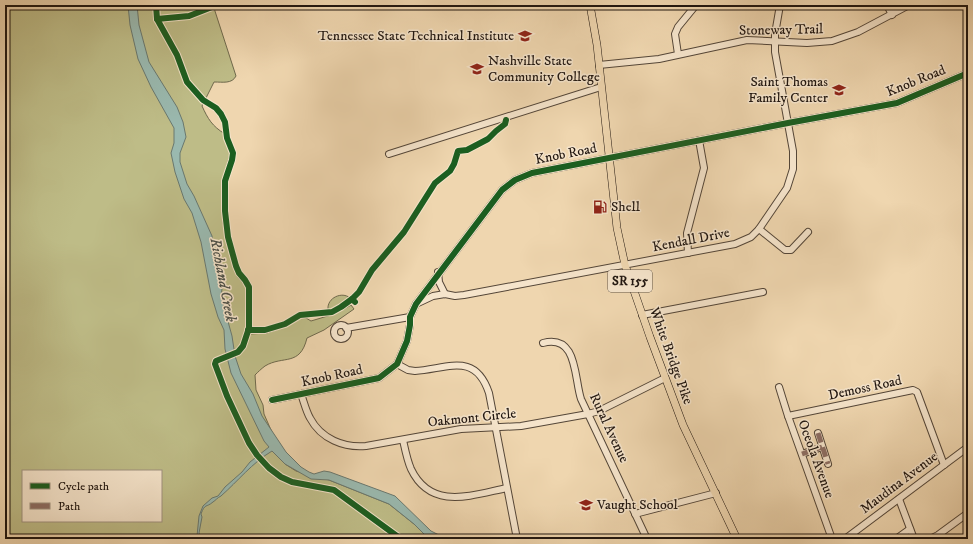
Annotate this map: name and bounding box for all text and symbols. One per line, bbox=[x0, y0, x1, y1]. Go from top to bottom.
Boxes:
street label: Stoneway Trail bbox=[739, 20, 824, 40]
place label: Tennessee State Technical Institute bbox=[318, 27, 514, 45]
school or university icon: Tennessee State Technical Institute bbox=[517, 28, 533, 44]
place label: Nashville State Community College bbox=[488, 52, 600, 86]
school or university icon: Nashville State Community College bbox=[469, 61, 485, 77]
street label: Knob Road bbox=[884, 61, 948, 101]
place label: Saint Thomas Family Center bbox=[748, 73, 829, 107]
school or university icon: Saint Thomas Family Center bbox=[831, 82, 847, 98]
street label: Knob Road bbox=[534, 139, 598, 169]
place label: Shell bbox=[611, 198, 641, 216]
fuel station icon: Shell bbox=[592, 199, 608, 215]
street label: Kendall Drive bbox=[651, 224, 731, 256]
water label: Richland Creek bbox=[205, 235, 241, 324]
road number: SR 155 bbox=[608, 270, 652, 292]
street label: White Bridge Pike bbox=[645, 304, 697, 407]
street label: Knob Road bbox=[300, 361, 364, 391]
street label: Demoss Road bbox=[827, 371, 903, 405]
street label: Rural Avenue bbox=[585, 390, 633, 466]
street label: Oakmont Circle bbox=[427, 404, 517, 432]
street label: Oceola Avenue bbox=[794, 417, 839, 501]
street label: Maudina Avenue bbox=[857, 448, 942, 518]
legend bbox=[22, 470, 162, 522]
text: Cycle path bbox=[58, 479, 110, 494]
place label: Vaught School bbox=[596, 496, 678, 514]
school or university icon: Vaught School bbox=[578, 497, 594, 513]
text: Path bbox=[58, 499, 81, 514]

